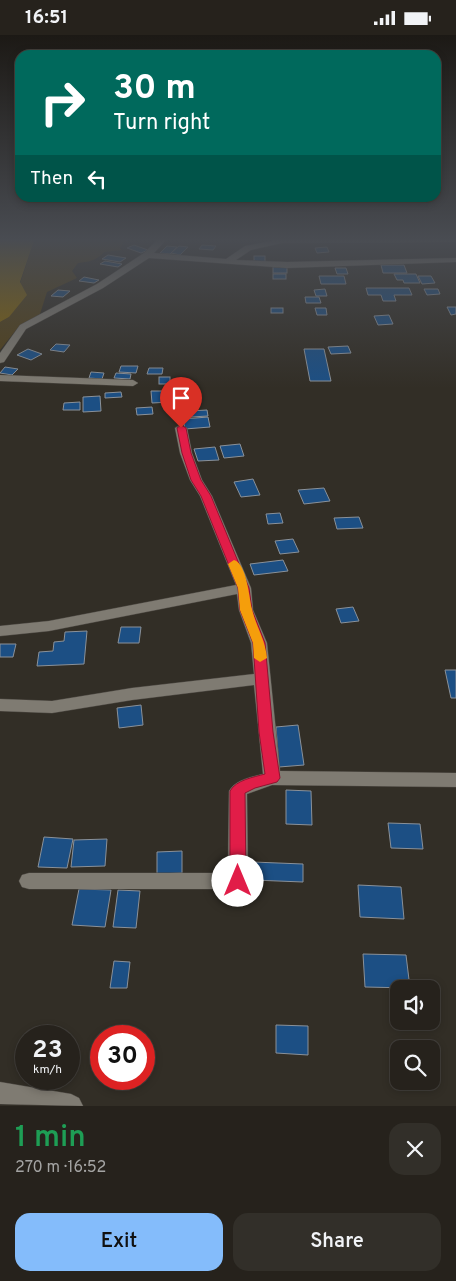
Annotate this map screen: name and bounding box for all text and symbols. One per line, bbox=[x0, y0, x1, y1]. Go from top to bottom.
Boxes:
text: 16:51 bbox=[25, 6, 68, 30]
text: 30 m bbox=[113, 67, 196, 111]
icon: right bbox=[30, 70, 95, 135]
text: Turn right bbox=[113, 110, 210, 137]
icon: left bbox=[83, 165, 111, 193]
text: Then bbox=[30, 167, 73, 191]
pin bbox=[160, 377, 202, 428]
icon: arrive bbox=[167, 384, 195, 412]
position arrow bbox=[211, 854, 263, 906]
map controls bbox=[390, 980, 440, 1090]
button: sound bbox=[390, 980, 440, 1030]
speed limit sign: 30 bbox=[90, 1025, 155, 1090]
text: 23 bbox=[32, 1035, 63, 1067]
button: search bbox=[390, 1040, 440, 1090]
text: km/h bbox=[33, 1062, 62, 1078]
text: 1 min bbox=[15, 1120, 86, 1157]
button: close bbox=[389, 1123, 441, 1175]
text: 270 m · 16:52 bbox=[15, 1158, 106, 1178]
button: Exit bbox=[15, 1213, 223, 1271]
button: Share bbox=[233, 1213, 441, 1271]

